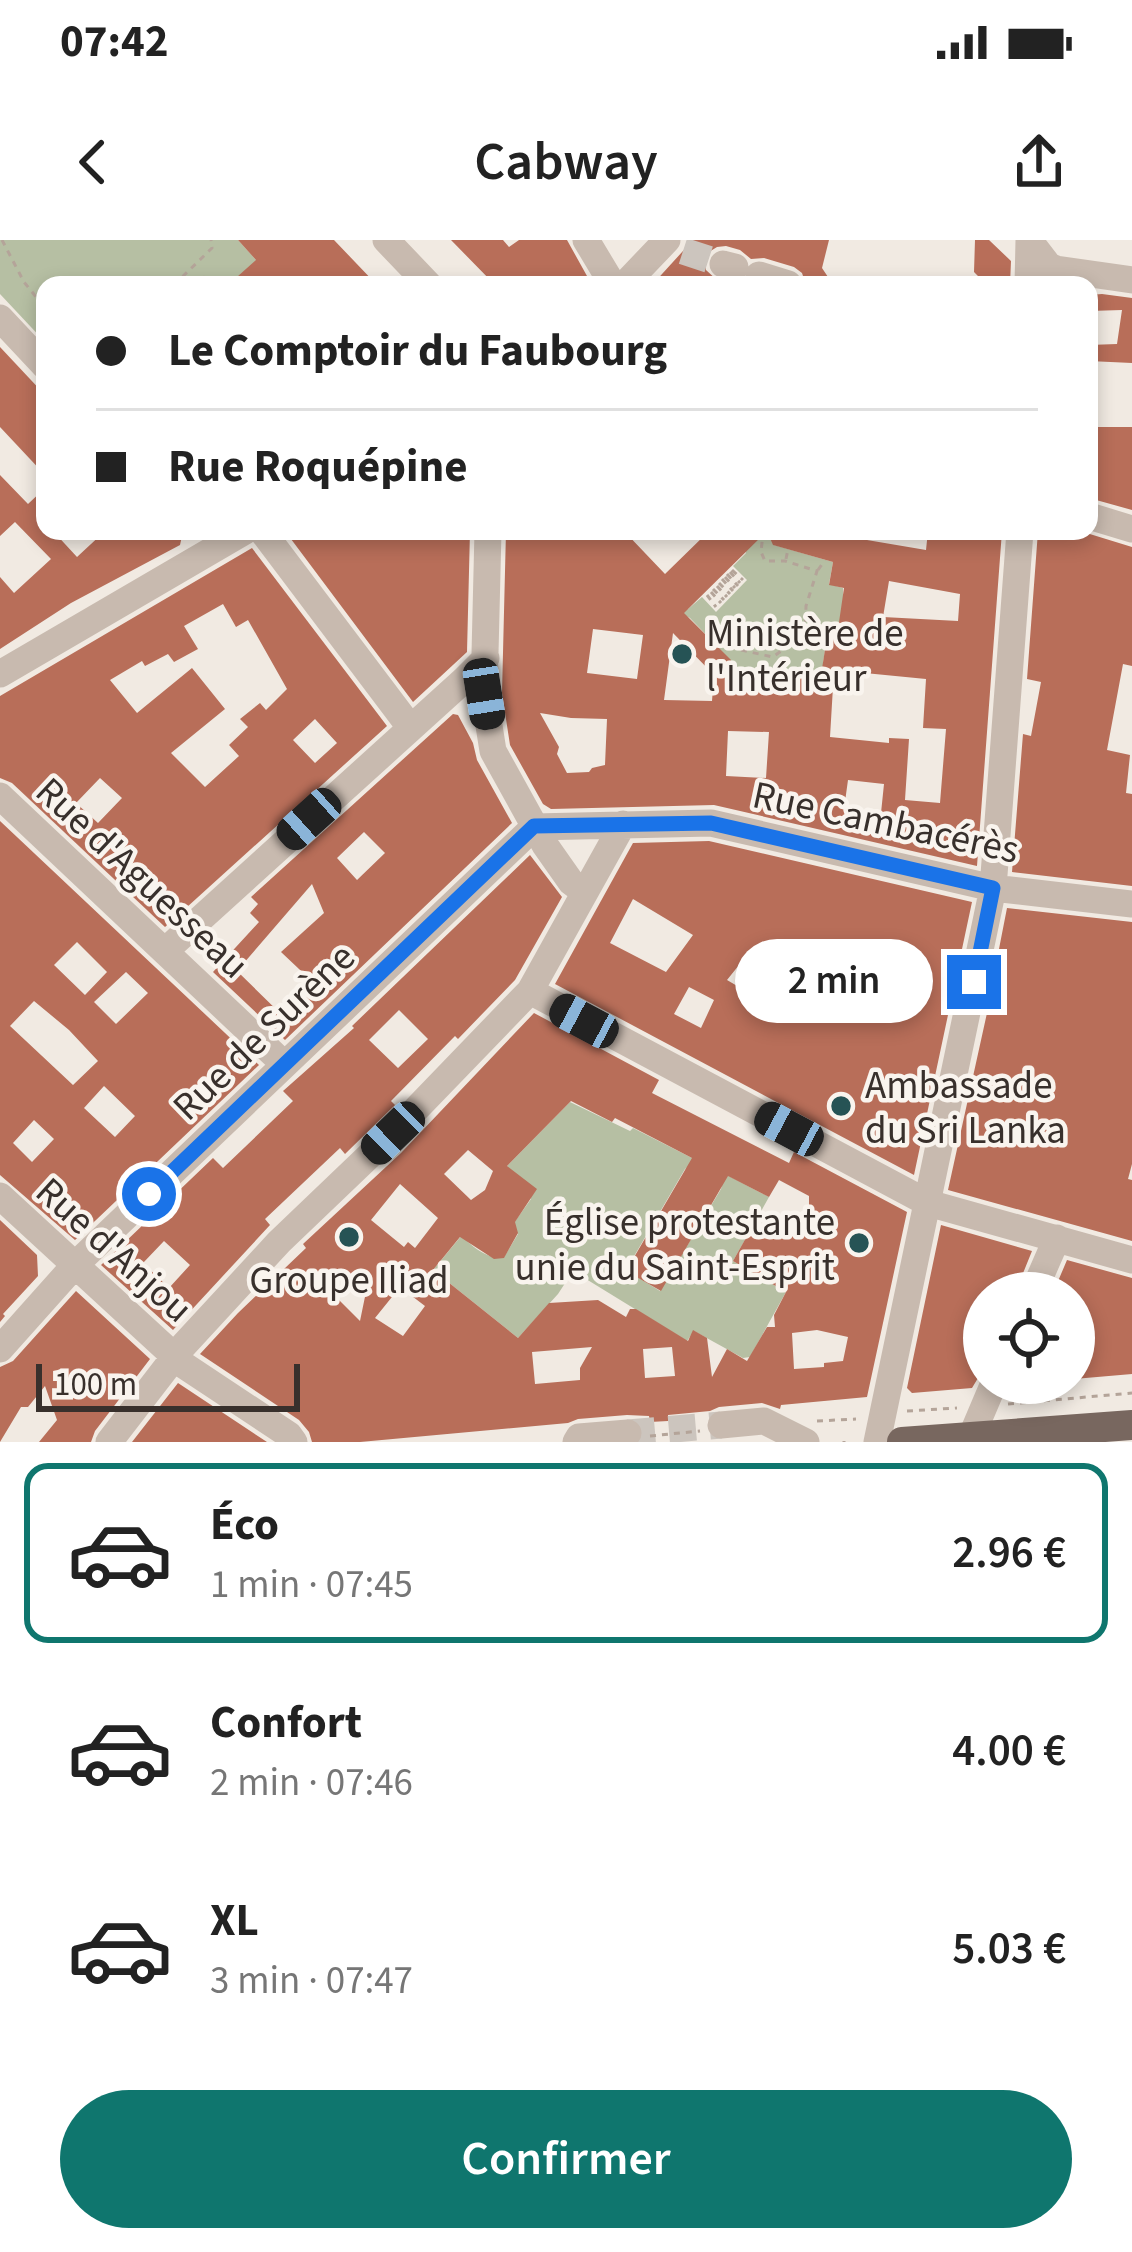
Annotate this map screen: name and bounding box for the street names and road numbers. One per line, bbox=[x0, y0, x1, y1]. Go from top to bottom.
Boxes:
street label: Rue d'Aguesseau bbox=[23, 765, 261, 992]
street label: Rue Cambacérès bbox=[747, 767, 1024, 878]
street label: Rue de Surène bbox=[161, 931, 368, 1134]
street label: Rue d'Anjou bbox=[23, 1165, 205, 1336]

